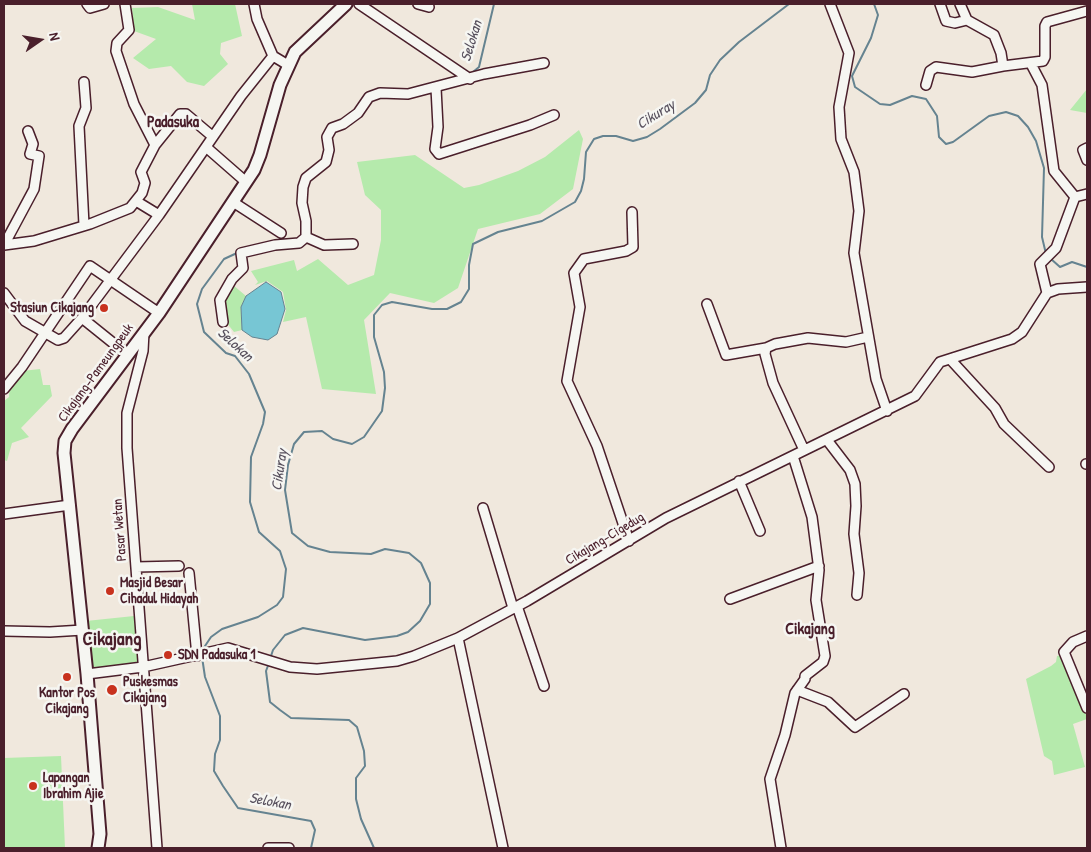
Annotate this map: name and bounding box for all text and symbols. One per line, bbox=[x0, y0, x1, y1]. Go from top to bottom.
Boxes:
north arrow bbox=[15, 15, 65, 65]
water label: Selokan bbox=[457, 18, 487, 64]
text: N bbox=[45, 31, 65, 42]
water label: Cikuray bbox=[634, 96, 678, 134]
district label: Padasuka bbox=[147, 113, 199, 133]
place label: Stasiun Cikajang bbox=[10, 300, 94, 316]
marker: Stasiun Cikajang bbox=[98, 302, 110, 314]
street label: Cikajang-Pameungpeuk bbox=[55, 321, 137, 425]
water label: Selokan bbox=[213, 324, 257, 366]
water label: Cikuray bbox=[268, 448, 292, 492]
street label: Pasar Wetan bbox=[109, 498, 131, 562]
street label: Cikajang-Cigedug bbox=[563, 509, 647, 569]
place label: Masjid Besar Cihadul Hidayah bbox=[120, 575, 198, 608]
marker: Masjid Besar Cihadul Hidayah bbox=[104, 585, 116, 597]
district label: Cikajang bbox=[785, 620, 835, 640]
district label: Cikajang bbox=[83, 629, 141, 651]
place label: SDN Padasuka 1 bbox=[178, 647, 256, 663]
marker: SDN Padasuka 1 bbox=[162, 649, 174, 661]
marker: Kantor Pos Cikajang bbox=[61, 671, 73, 683]
place label: Puskesmas Cikajang bbox=[123, 674, 178, 706]
marker: Puskesmas Cikajang bbox=[105, 683, 119, 697]
place label: Kantor Pos Cikajang bbox=[39, 685, 95, 718]
place label: Lapangan Ibrahim Ajie bbox=[43, 770, 104, 802]
marker: Lapangan Ibrahim Ajie bbox=[27, 780, 39, 792]
water label: Selokan bbox=[248, 790, 292, 814]

